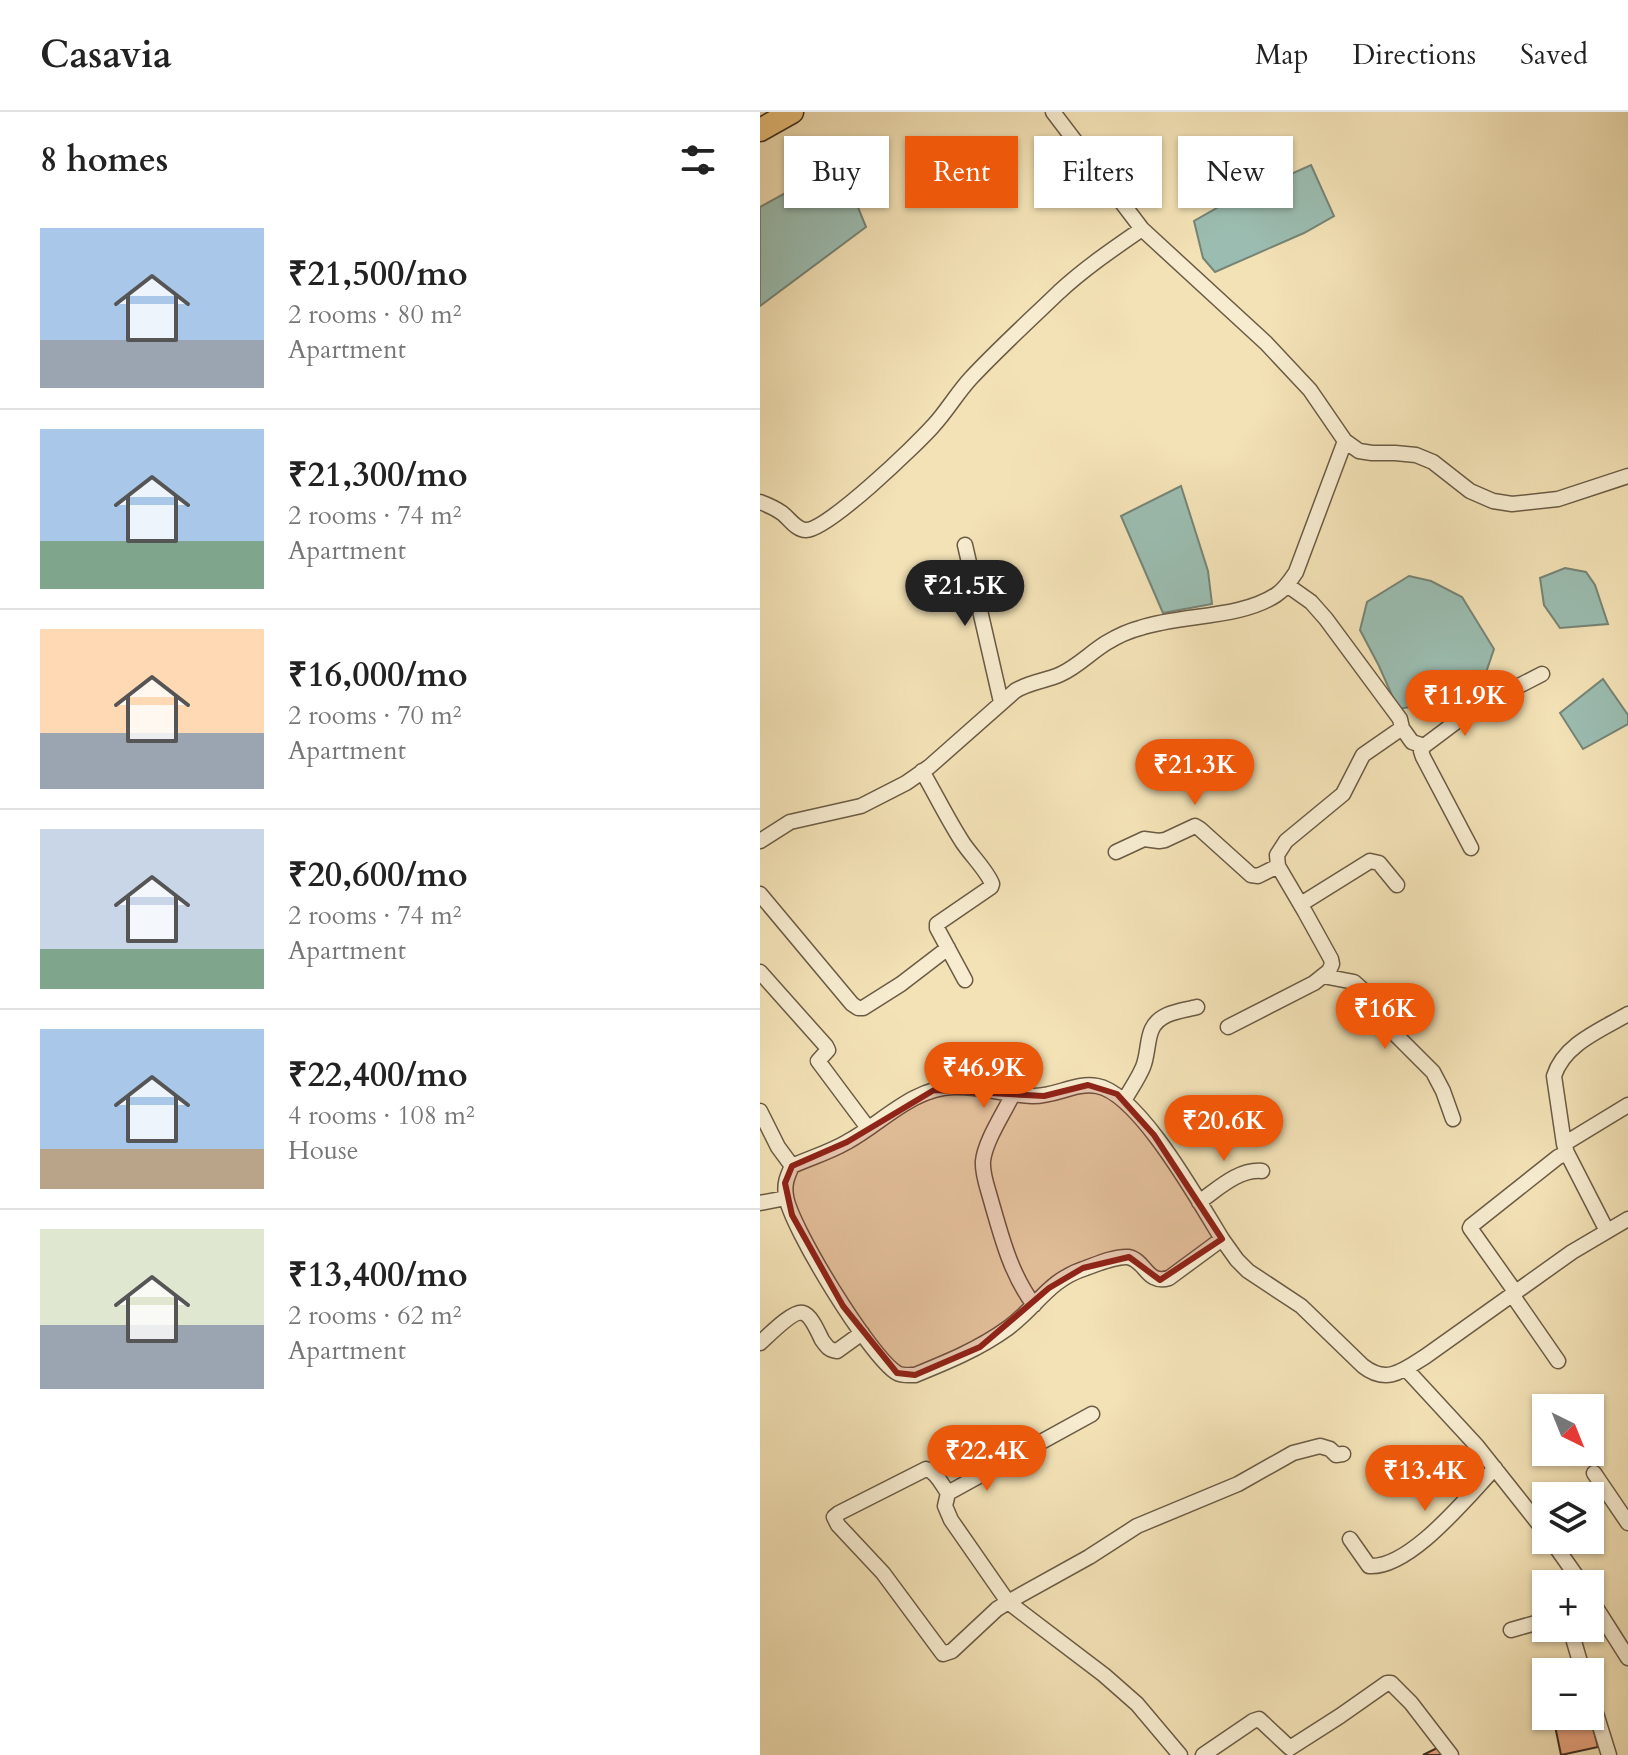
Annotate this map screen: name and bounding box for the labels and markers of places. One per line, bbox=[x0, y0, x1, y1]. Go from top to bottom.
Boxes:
pin: ₹21.5K bbox=[900, 560, 1030, 628]
pin: ₹11.9K bbox=[1400, 670, 1530, 738]
pin: ₹21.3K bbox=[1130, 739, 1260, 807]
pin: ₹16K bbox=[1338, 983, 1432, 1051]
pin: ₹46.9K bbox=[919, 1042, 1049, 1110]
pin: ₹20.6K bbox=[1159, 1095, 1289, 1163]
pin: ₹22.4K bbox=[922, 1425, 1052, 1493]
pin: ₹13.4K bbox=[1360, 1445, 1490, 1513]

